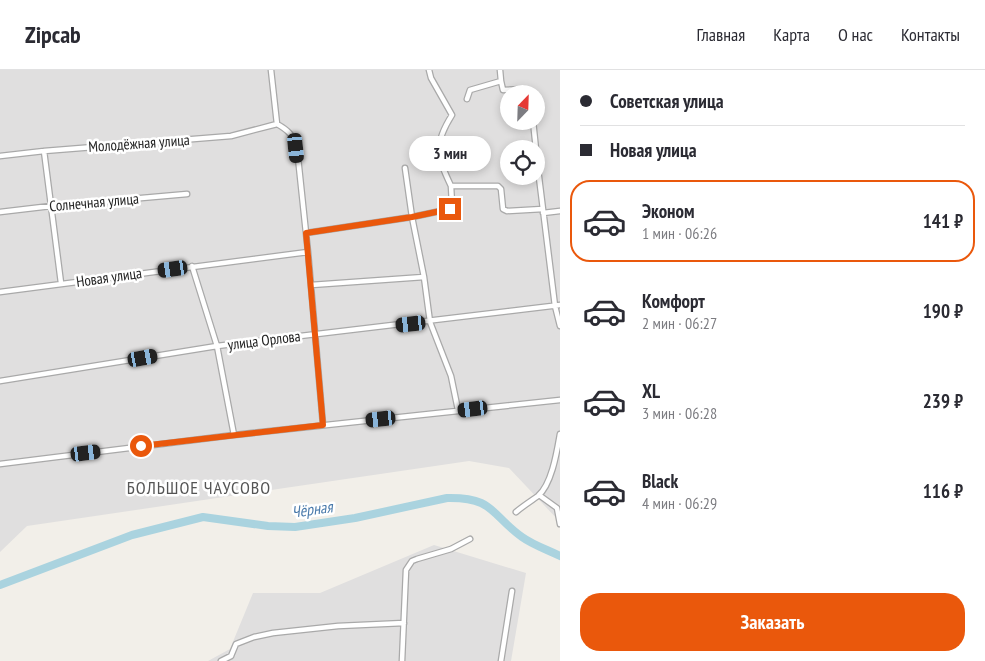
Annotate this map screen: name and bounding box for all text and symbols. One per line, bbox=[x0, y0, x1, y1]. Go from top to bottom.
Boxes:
text: Zipcab bbox=[25, 19, 81, 50]
text: Главная bbox=[697, 23, 745, 46]
text: Карта bbox=[773, 23, 810, 46]
text: О нас bbox=[838, 23, 873, 46]
text: Контакты bbox=[901, 23, 960, 46]
north arrow bbox=[500, 85, 545, 130]
map controls bbox=[500, 85, 545, 185]
text: Советская улица bbox=[610, 89, 724, 113]
street label: Молодёжная улица bbox=[88, 130, 190, 156]
car bbox=[286, 132, 305, 164]
callout: 3 мин bbox=[409, 136, 491, 172]
text: Новая улица bbox=[610, 138, 697, 162]
button: locate bbox=[500, 140, 545, 185]
text: 3 мин bbox=[433, 143, 467, 163]
street label: Солнечная улица bbox=[48, 189, 140, 215]
route end bbox=[439, 198, 461, 220]
icon: car bbox=[582, 199, 627, 244]
text: Эконом bbox=[642, 199, 695, 223]
text: 141 ₽ bbox=[923, 209, 963, 233]
text: 1 мин · 06:26 bbox=[642, 223, 717, 243]
car bbox=[157, 259, 188, 279]
street label: Новая улица bbox=[75, 263, 143, 291]
icon: car bbox=[582, 289, 627, 334]
text: Комфорт bbox=[642, 289, 705, 313]
text: 190 ₽ bbox=[923, 299, 963, 323]
text: 2 мин · 06:27 bbox=[642, 313, 717, 333]
car bbox=[395, 315, 426, 333]
street label: улица Орлова bbox=[226, 326, 302, 354]
car bbox=[126, 348, 159, 368]
icon: car bbox=[582, 379, 627, 424]
text: XL bbox=[642, 379, 660, 403]
text: 239 ₽ bbox=[923, 389, 963, 413]
car bbox=[457, 400, 488, 418]
text: 3 мин · 06:28 bbox=[642, 403, 717, 423]
car bbox=[365, 410, 396, 428]
route start bbox=[130, 435, 152, 457]
car bbox=[70, 444, 101, 462]
icon: car bbox=[582, 469, 627, 514]
text: Black bbox=[642, 469, 678, 493]
district label: БОЛЬШОЕ ЧАУСОВО bbox=[127, 476, 271, 499]
text: 116 ₽ bbox=[923, 479, 963, 503]
text: 4 мин · 06:29 bbox=[642, 493, 717, 513]
water label: Чёрная bbox=[290, 496, 335, 522]
button: Заказать bbox=[580, 593, 965, 651]

